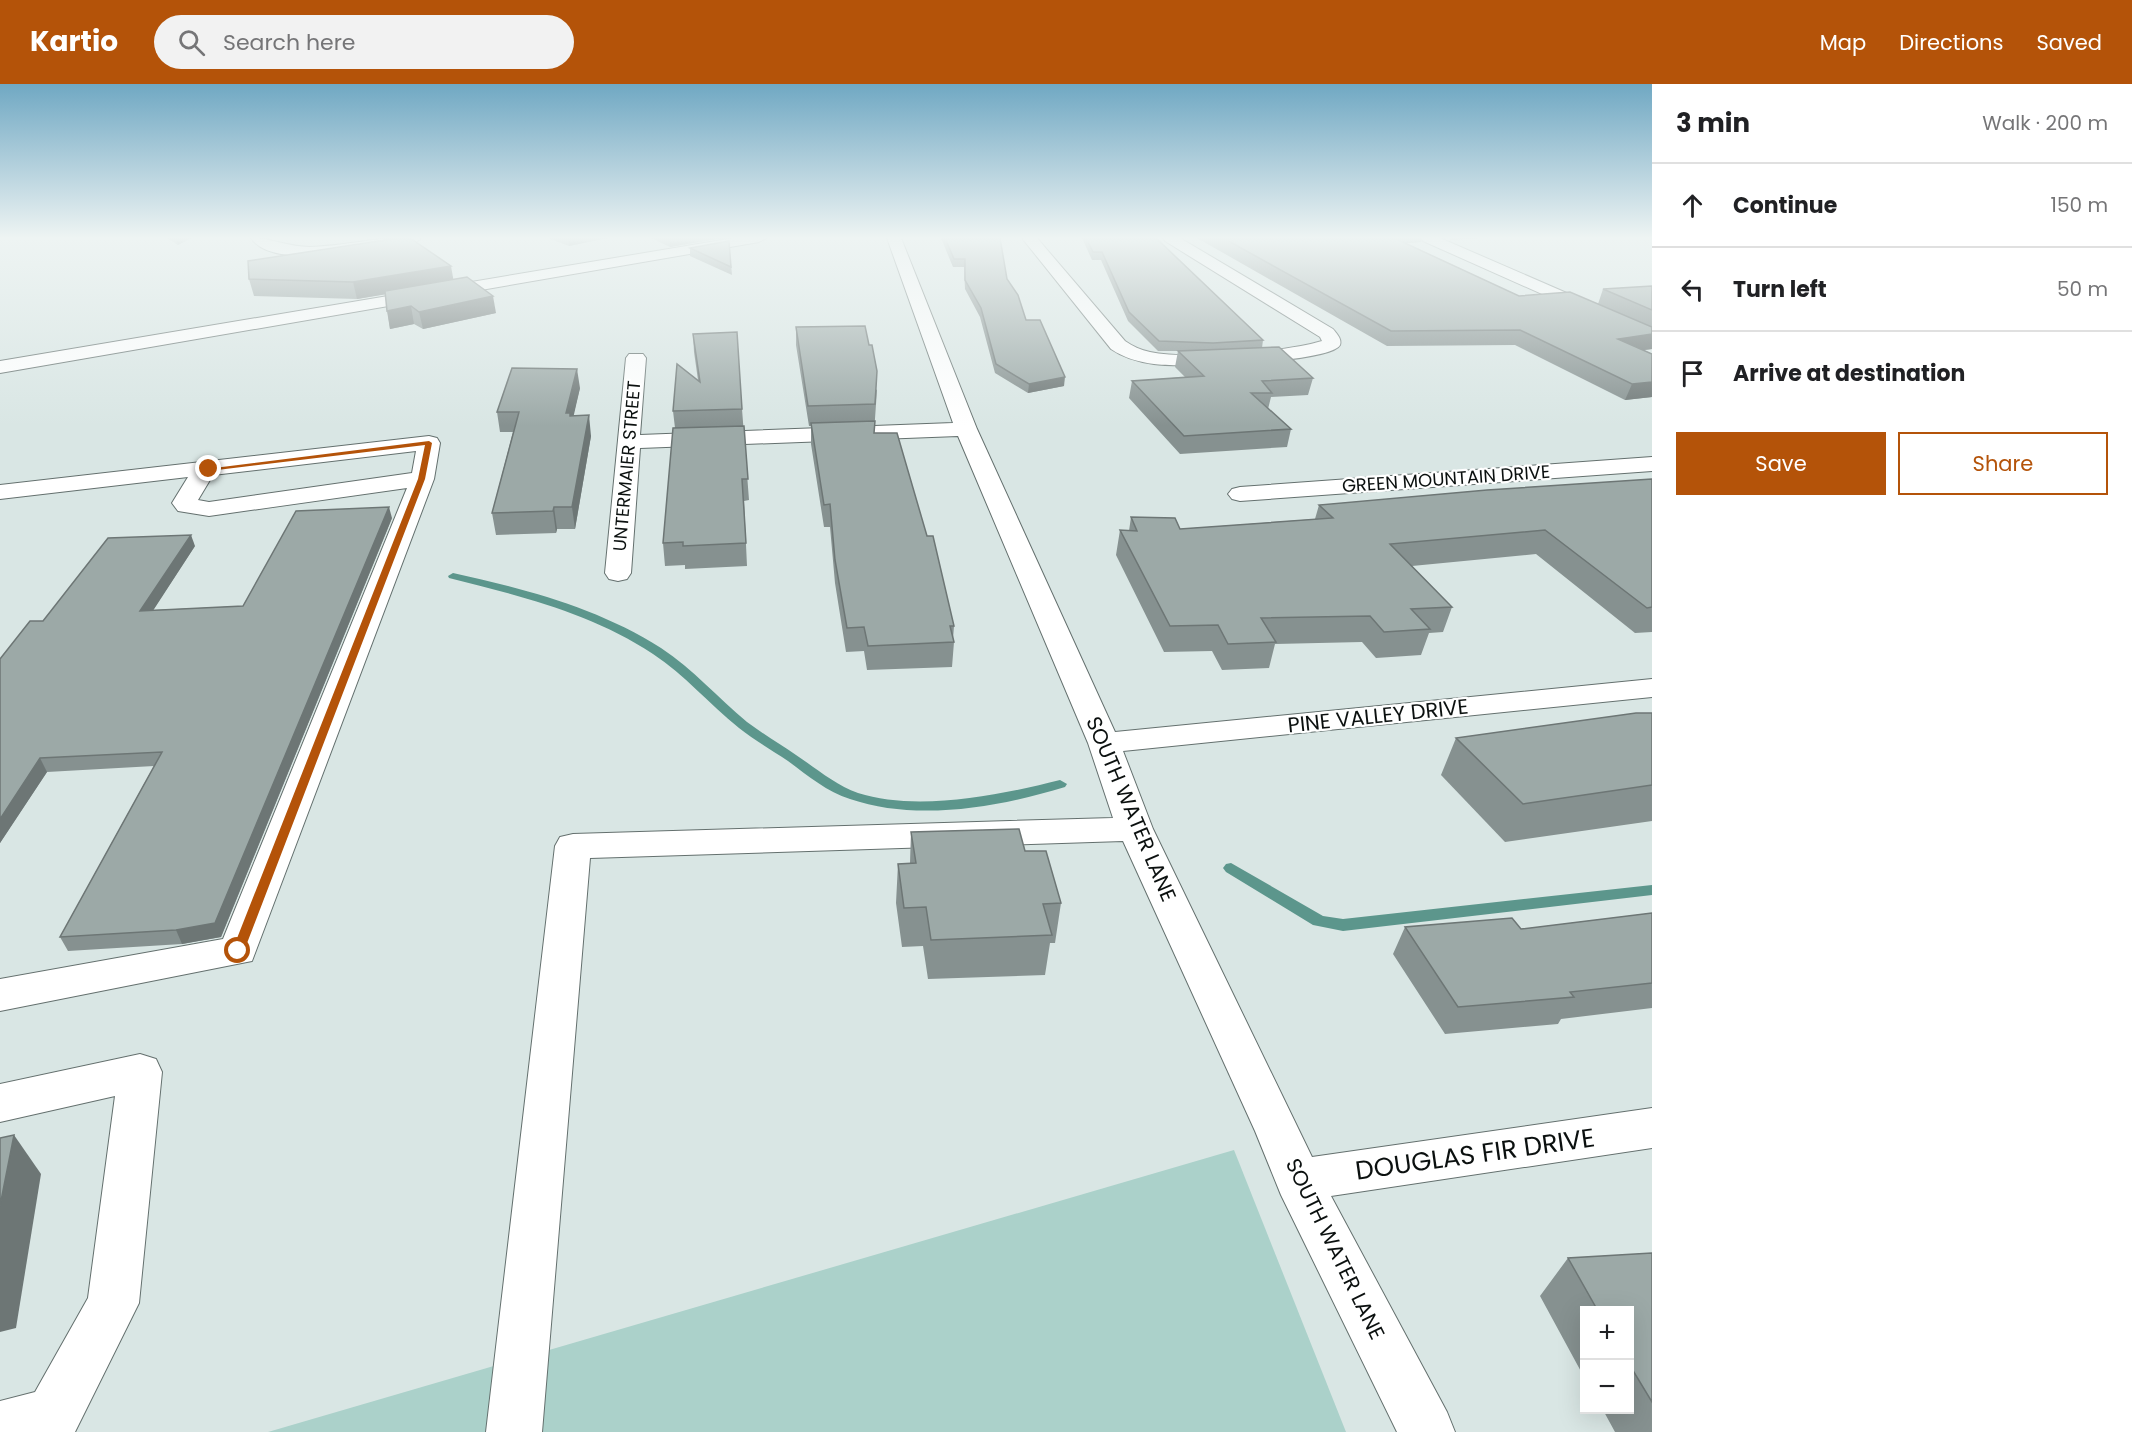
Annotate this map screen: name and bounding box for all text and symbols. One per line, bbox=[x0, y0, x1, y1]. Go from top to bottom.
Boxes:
search box bbox=[154, 15, 574, 69]
text: Kartio bbox=[30, 22, 118, 61]
icon: search bbox=[175, 26, 208, 59]
text: Search here bbox=[223, 27, 356, 58]
text: Map bbox=[1820, 28, 1866, 57]
text: Directions bbox=[1899, 28, 2003, 57]
text: Saved bbox=[2036, 28, 2102, 57]
text: 3 min bbox=[1676, 105, 1750, 141]
text: Walk · 200 m bbox=[1982, 109, 2108, 137]
icon: ahead bbox=[1676, 189, 1709, 222]
text: Continue bbox=[1733, 190, 1837, 221]
text: 150 m bbox=[2051, 191, 2108, 219]
icon: left bbox=[1676, 273, 1709, 306]
text: Turn left bbox=[1733, 274, 1827, 305]
text: 50 m bbox=[2057, 275, 2108, 303]
icon: arrive bbox=[1676, 357, 1709, 390]
text: Arrive at destination bbox=[1733, 358, 1965, 389]
street label: UNTERMAIER STREET bbox=[607, 379, 646, 552]
button: Save bbox=[1676, 432, 1886, 495]
button: Share bbox=[1898, 432, 2108, 495]
route end bbox=[195, 455, 221, 481]
street label: GREEN MOUNTAIN DRIVE bbox=[1341, 459, 1551, 498]
street label: PINE VALLEY DRIVE bbox=[1286, 692, 1470, 739]
street label: SOUTH WATER LANE bbox=[1079, 712, 1184, 906]
route start bbox=[224, 937, 250, 963]
street label: DOUGLAS FIR DRIVE bbox=[1353, 1119, 1597, 1189]
street label: SOUTH WATER LANE bbox=[1279, 1153, 1392, 1344]
map controls bbox=[1580, 1306, 1634, 1414]
button: + bbox=[1580, 1306, 1634, 1360]
button: − bbox=[1580, 1360, 1634, 1414]

